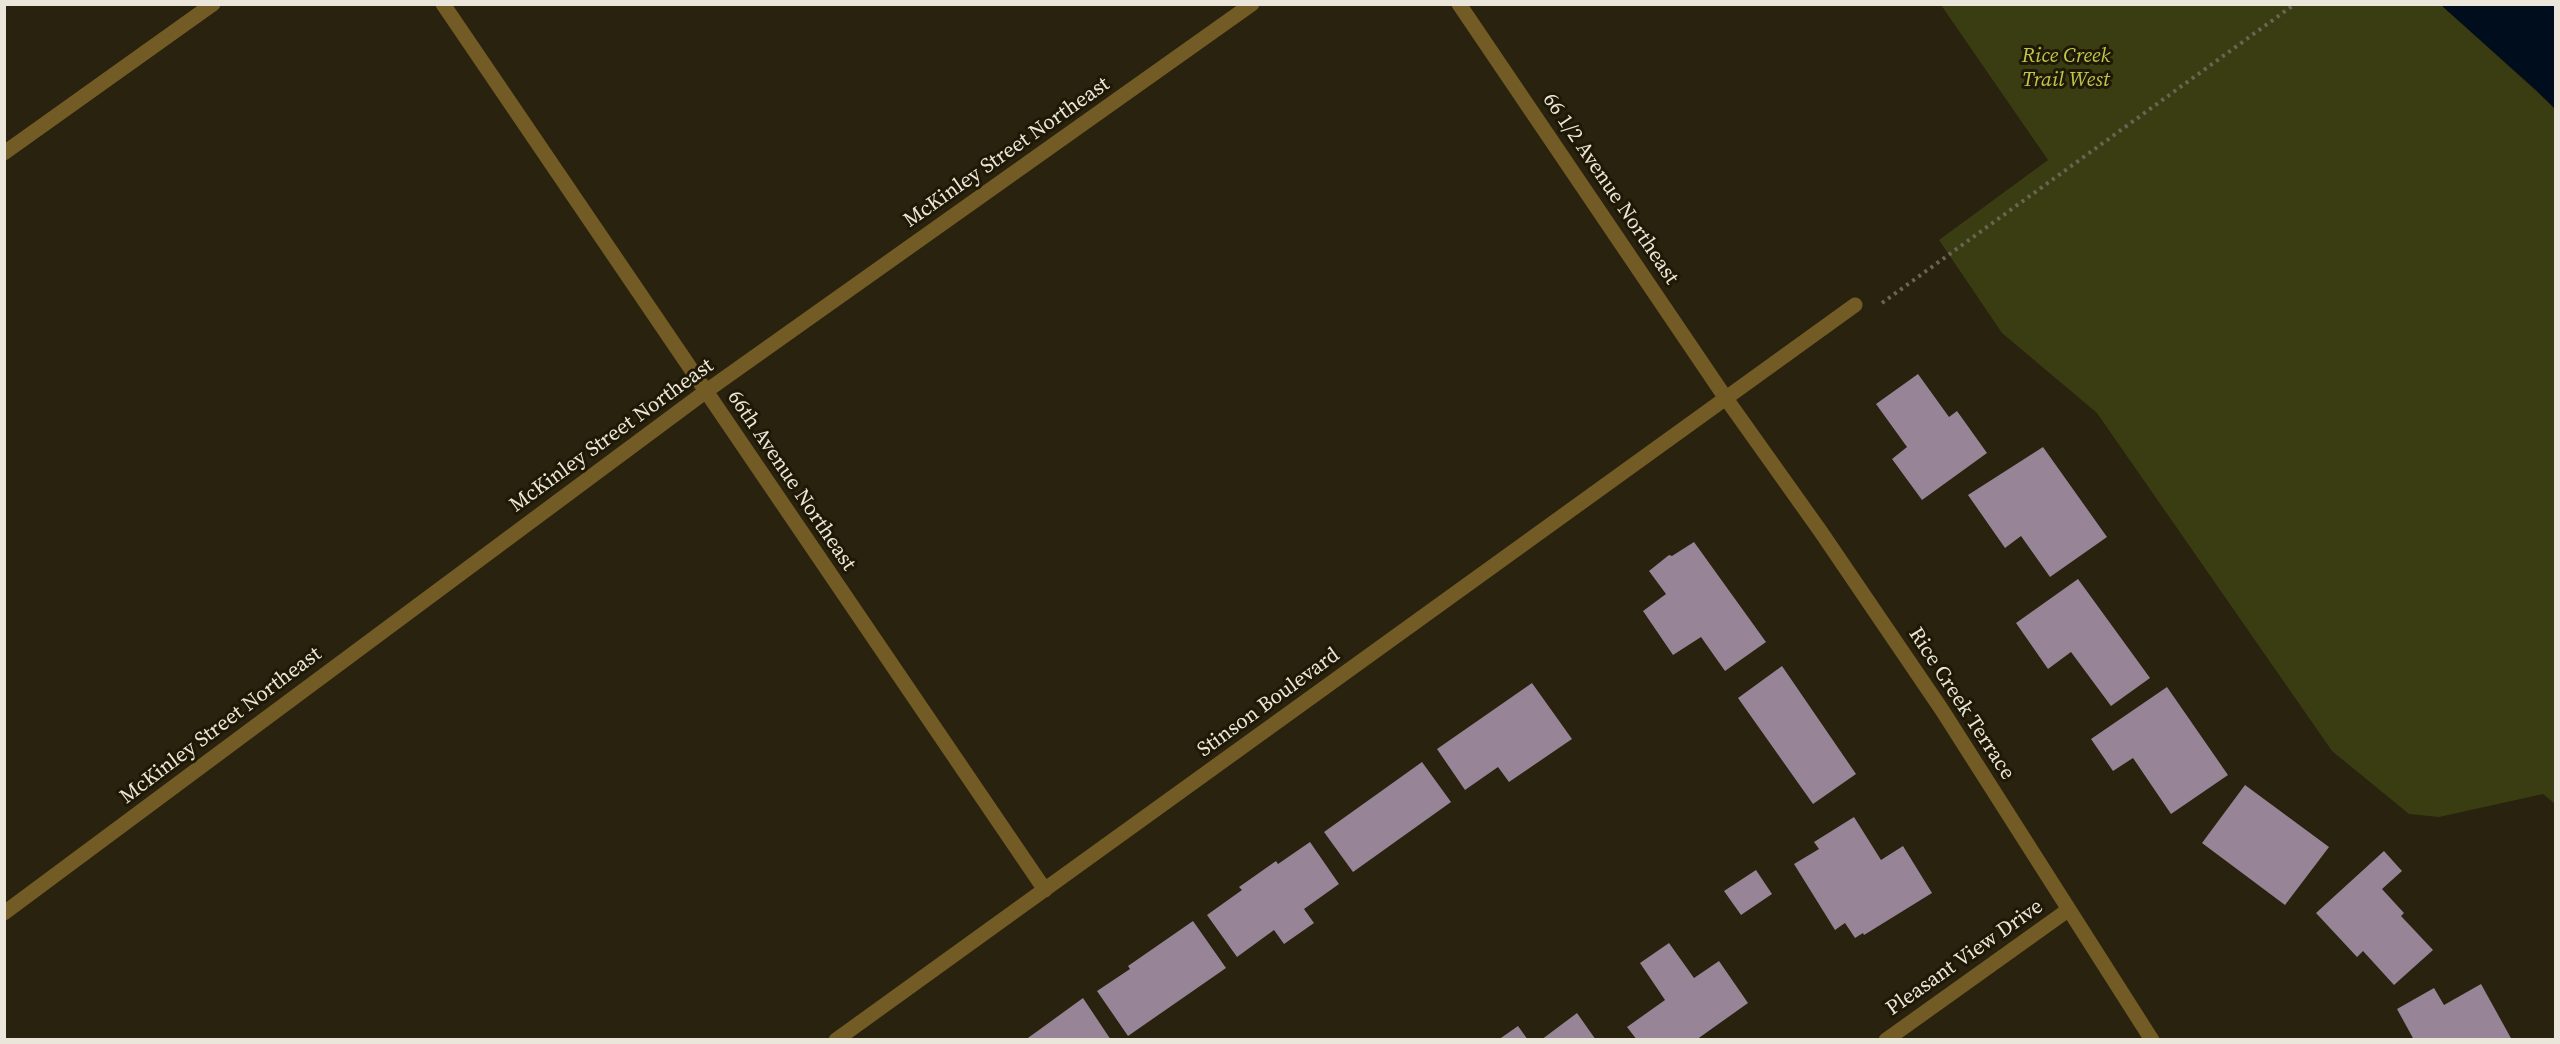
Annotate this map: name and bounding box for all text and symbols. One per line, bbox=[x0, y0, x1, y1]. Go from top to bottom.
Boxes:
park label: Rice Creek Trail West bbox=[2022, 44, 2110, 94]
street label: McKinley Street Northeast bbox=[899, 72, 1115, 234]
street label: 66 1/2 Avenue Northeast bbox=[1537, 89, 1683, 289]
street label: McKinley Street Northeast bbox=[505, 354, 719, 518]
street label: 66th Avenue Northeast bbox=[721, 386, 861, 576]
street label: Rice Creek Terrace bbox=[1902, 623, 2020, 785]
street label: McKinley Street Northeast bbox=[115, 642, 327, 810]
street label: Stinson Boulevard bbox=[1193, 643, 1345, 763]
street label: Pleasant View Drive bbox=[1882, 894, 2048, 1022]

